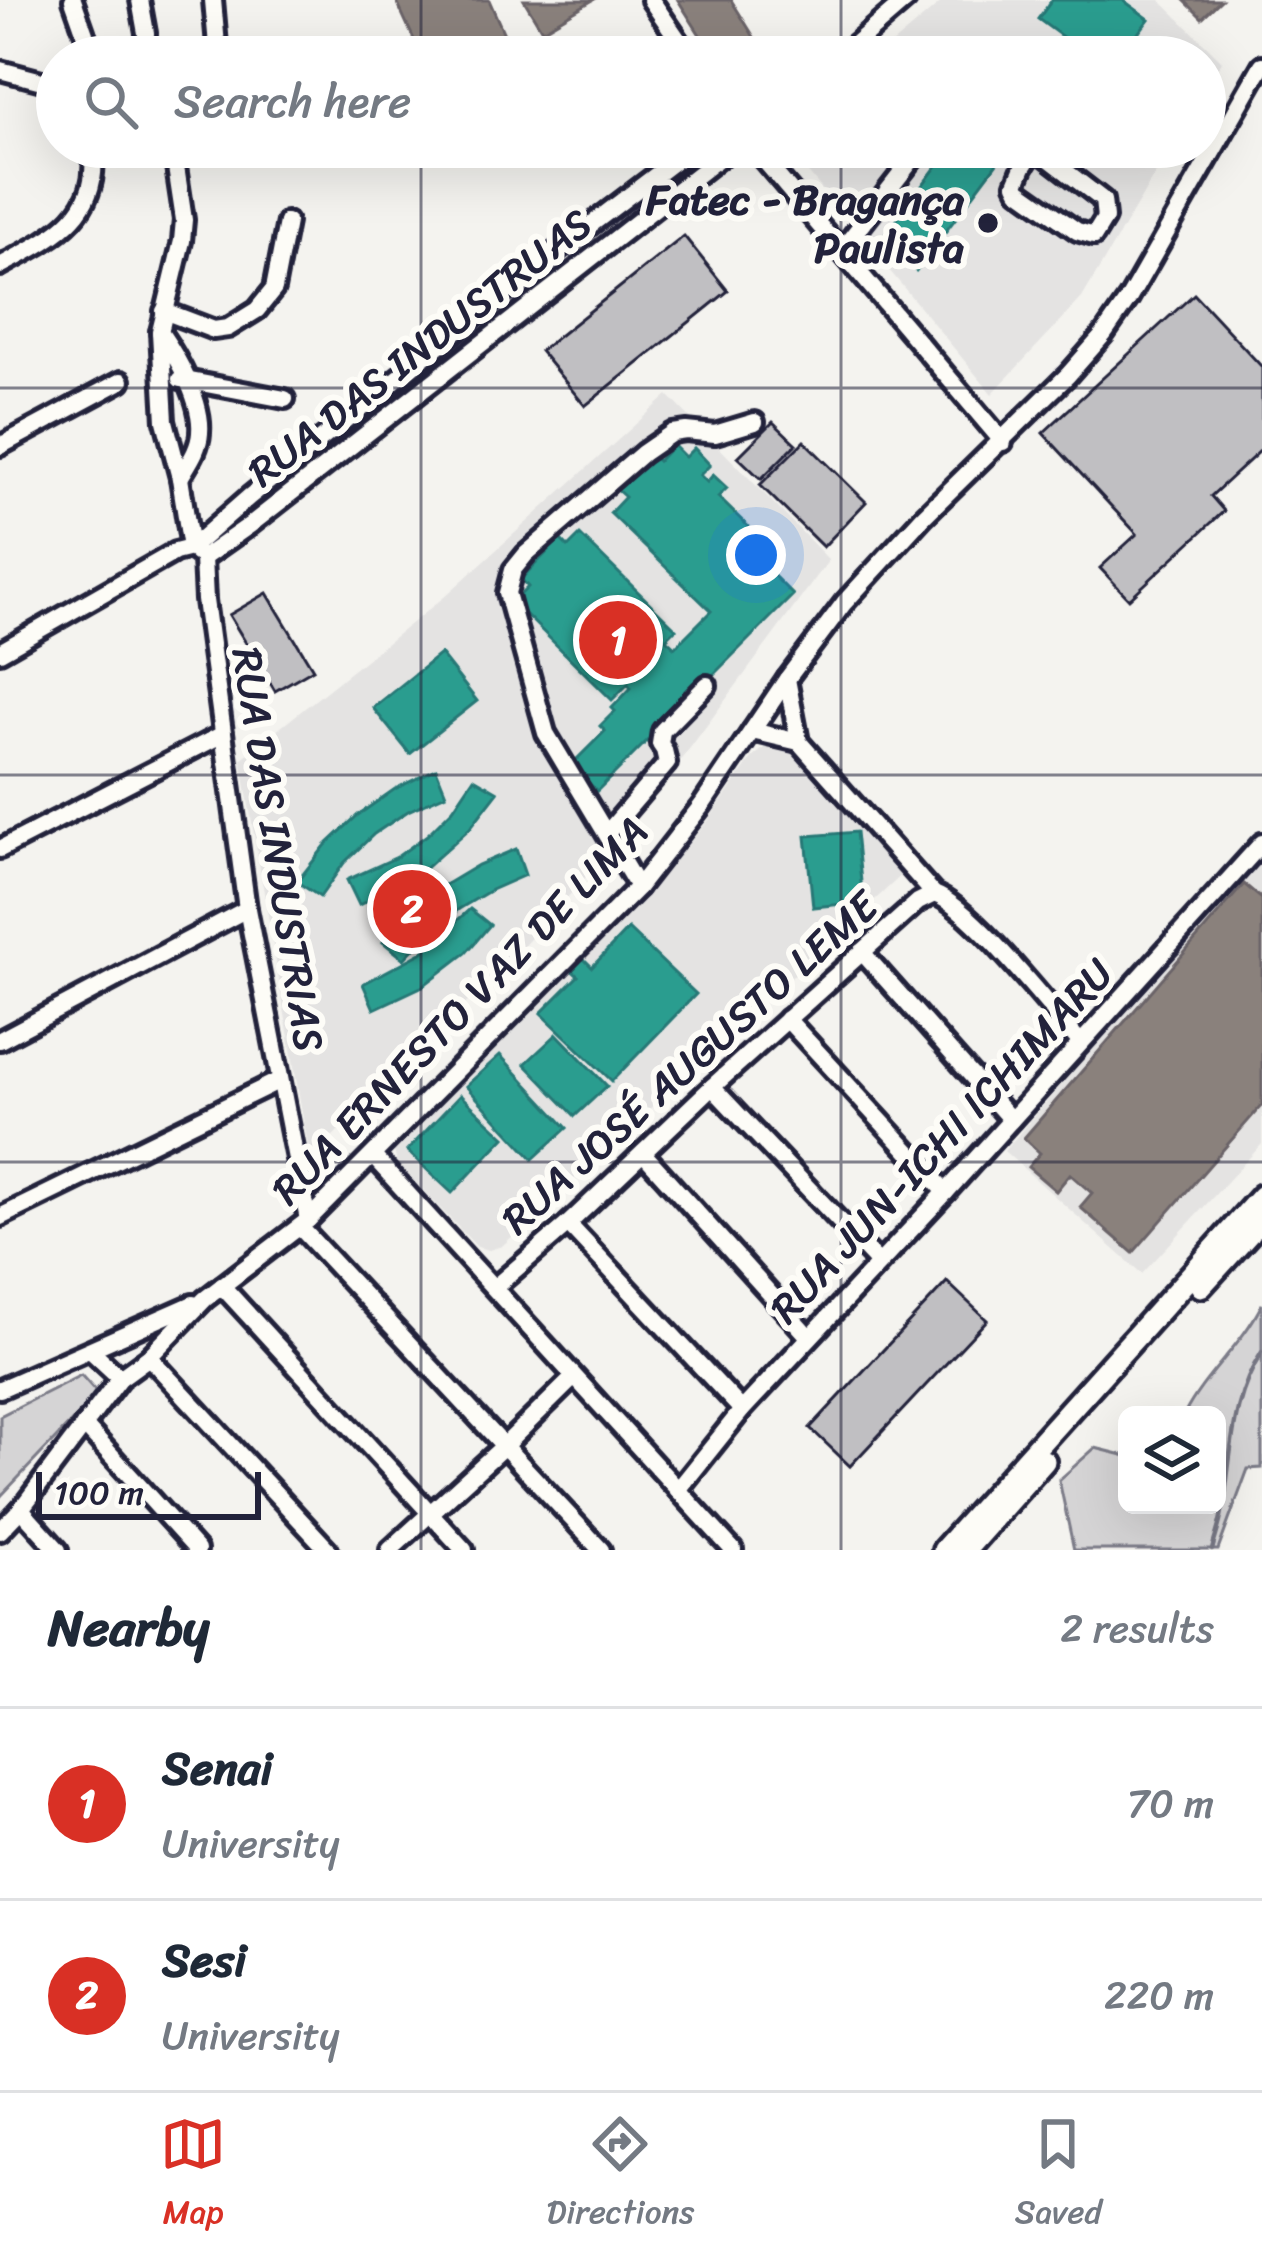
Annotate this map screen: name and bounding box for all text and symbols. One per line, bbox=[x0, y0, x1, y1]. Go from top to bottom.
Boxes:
search box bbox=[36, 36, 1226, 168]
text: Search here bbox=[174, 62, 411, 142]
icon: search bbox=[78, 69, 144, 135]
place label: Fatec - Bragança Paulista bbox=[645, 163, 965, 285]
street label: RUA DAS INDUSTRUAS bbox=[231, 189, 608, 507]
marker: Fatec - Bragança Paulista bbox=[975, 210, 1001, 236]
your location bbox=[726, 525, 786, 585]
pin: 1 bbox=[579, 595, 657, 685]
street label: RUA DAS INDUSTRIAS bbox=[210, 642, 346, 1056]
street label: RUA ERNESTO VAZ DE LIMA bbox=[253, 798, 667, 1223]
pin: 2 bbox=[373, 864, 451, 954]
street label: RUA JOSÉ AUGUSTO LEME bbox=[484, 870, 898, 1254]
street label: RUA JUN-ICHI ICHIMARU bbox=[751, 940, 1133, 1342]
map controls bbox=[1118, 1406, 1226, 1514]
button: layers bbox=[1118, 1406, 1226, 1514]
text: 100 m bbox=[54, 1464, 144, 1522]
scale bar bbox=[36, 1466, 261, 1519]
text: Nearby bbox=[48, 1583, 209, 1673]
text: 2 results bbox=[1060, 1594, 1214, 1663]
text: Senai bbox=[162, 1729, 273, 1809]
text: 1 bbox=[79, 1769, 95, 1838]
text: 70 m bbox=[1127, 1769, 1214, 1838]
text: University bbox=[162, 1809, 340, 1878]
text: Sesi bbox=[162, 1921, 247, 2001]
text: 2 bbox=[76, 1961, 98, 2030]
text: 220 m bbox=[1104, 1961, 1214, 2030]
text: University bbox=[162, 2001, 340, 2070]
tab: Map bbox=[160, 2111, 226, 2241]
tab: Directions bbox=[547, 2111, 694, 2241]
tab: Saved bbox=[1015, 2111, 1102, 2241]

